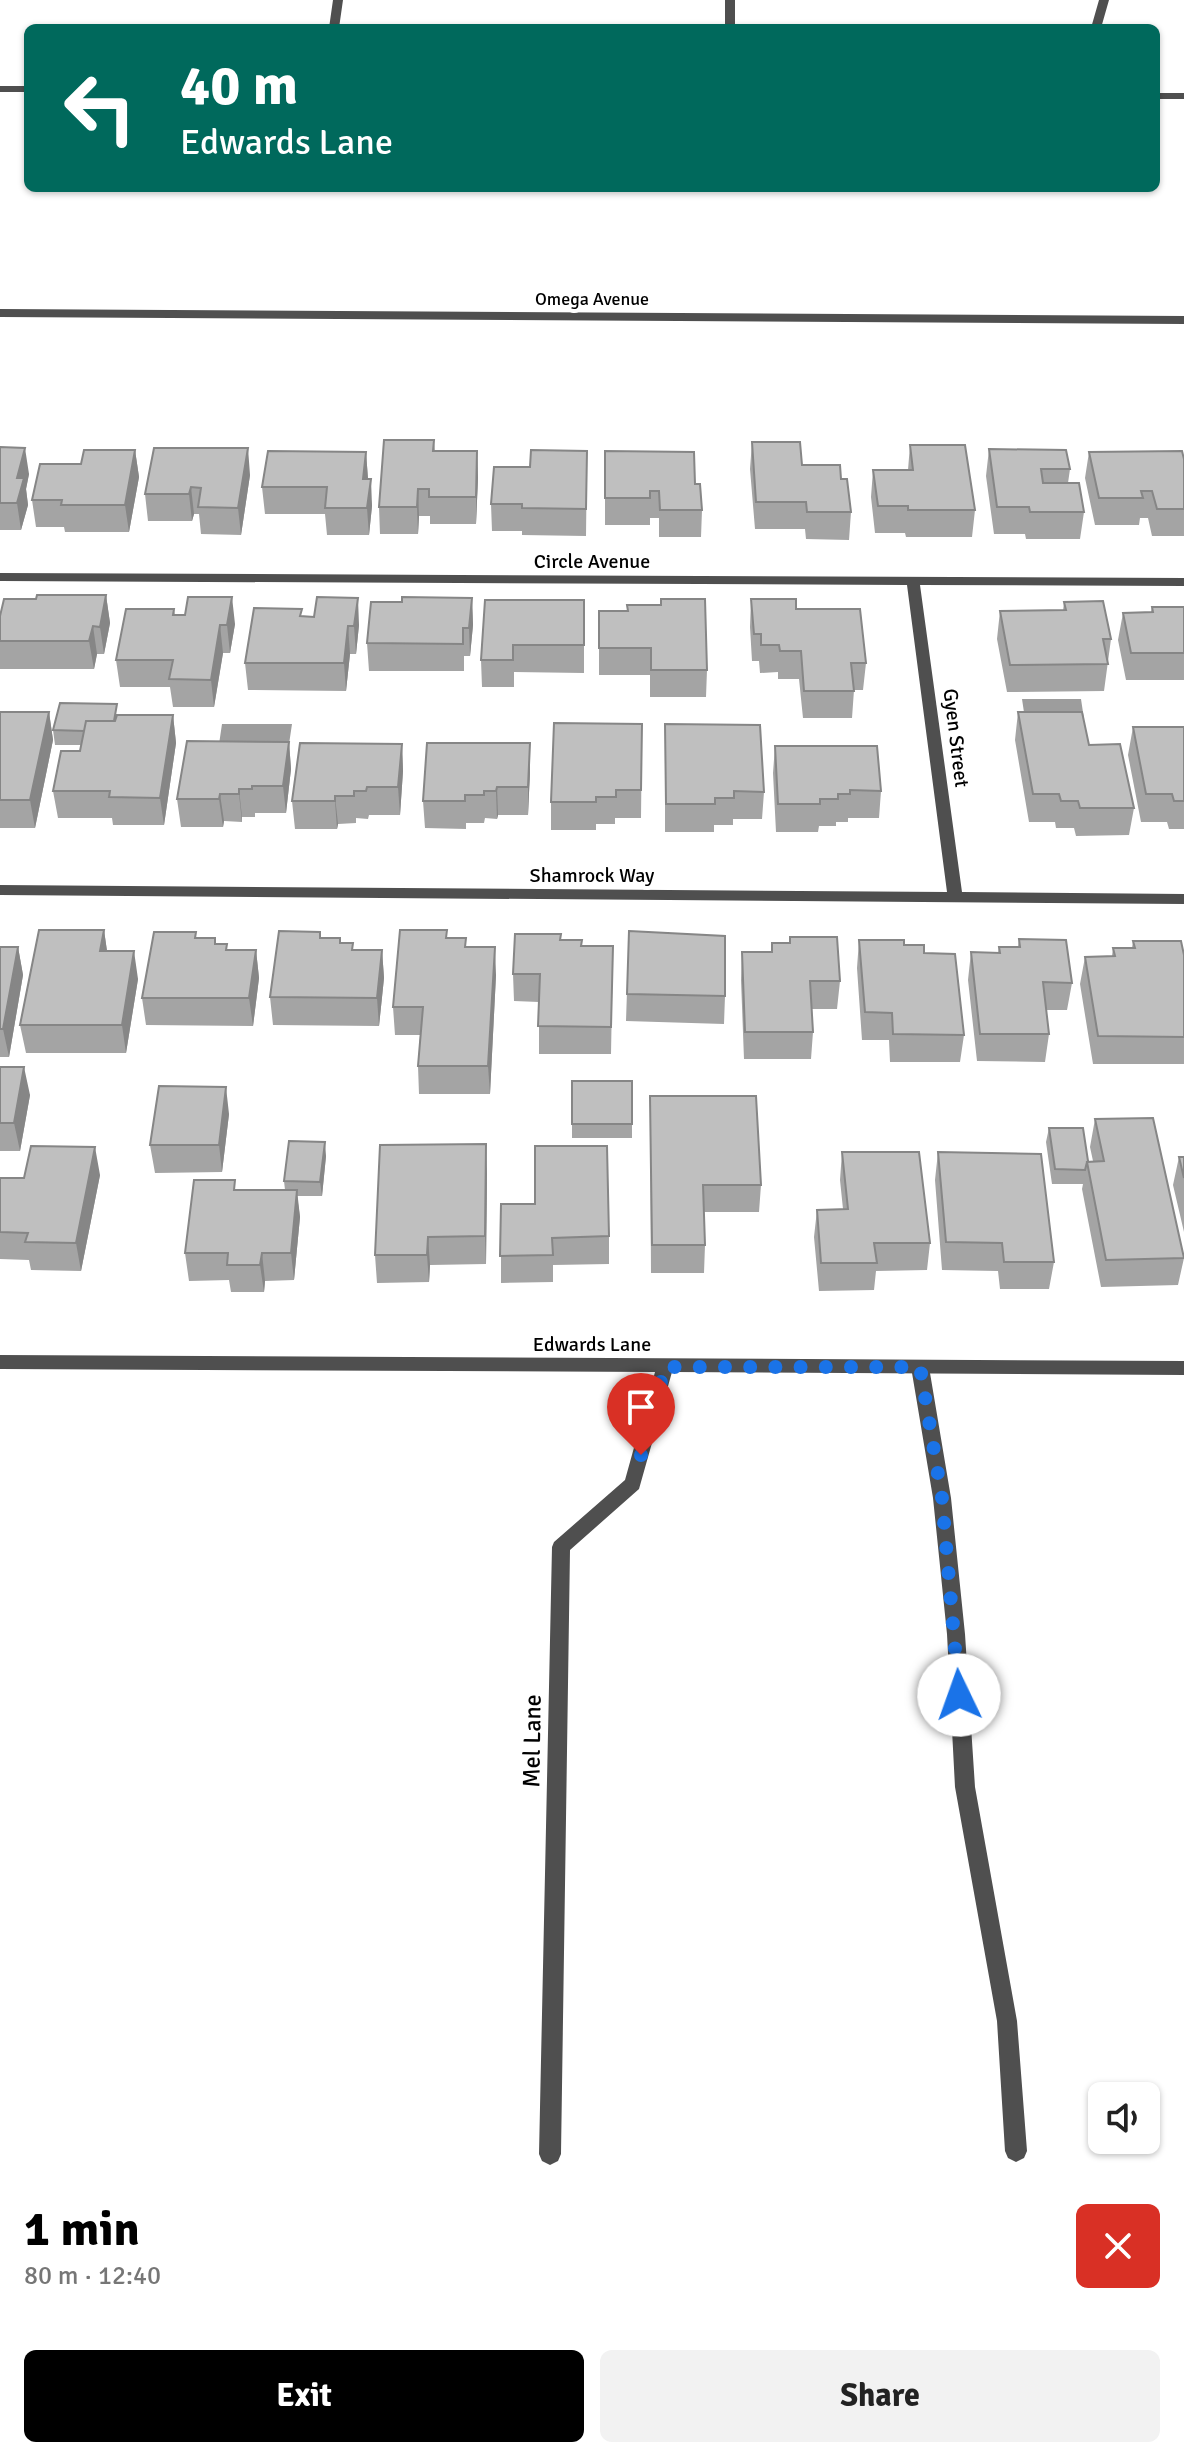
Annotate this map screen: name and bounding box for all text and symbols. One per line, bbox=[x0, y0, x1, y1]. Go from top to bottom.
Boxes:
text: 40 m bbox=[180, 51, 298, 120]
icon: left bbox=[48, 56, 152, 160]
text: Edwards Lane bbox=[180, 120, 393, 165]
street label: Omega Avenue bbox=[535, 288, 649, 310]
street label: Circle Avenue bbox=[534, 549, 650, 574]
street label: Gyen Street bbox=[938, 687, 974, 789]
street label: Shamrock Way bbox=[530, 863, 655, 888]
street label: Edwards Lane bbox=[533, 1332, 651, 1357]
pin bbox=[607, 1373, 675, 1455]
icon: arrive bbox=[619, 1385, 663, 1429]
position arrow bbox=[917, 1653, 1001, 1737]
street label: Mel Lane bbox=[516, 1694, 548, 1788]
map controls bbox=[1088, 2082, 1160, 2154]
button: sound bbox=[1088, 2082, 1160, 2154]
text: 1 min bbox=[24, 2200, 140, 2259]
button: close bbox=[1076, 2204, 1160, 2288]
text: 80 m · 12:40 bbox=[24, 2260, 161, 2292]
button: Exit bbox=[24, 2350, 584, 2442]
button: Share bbox=[600, 2350, 1160, 2442]

